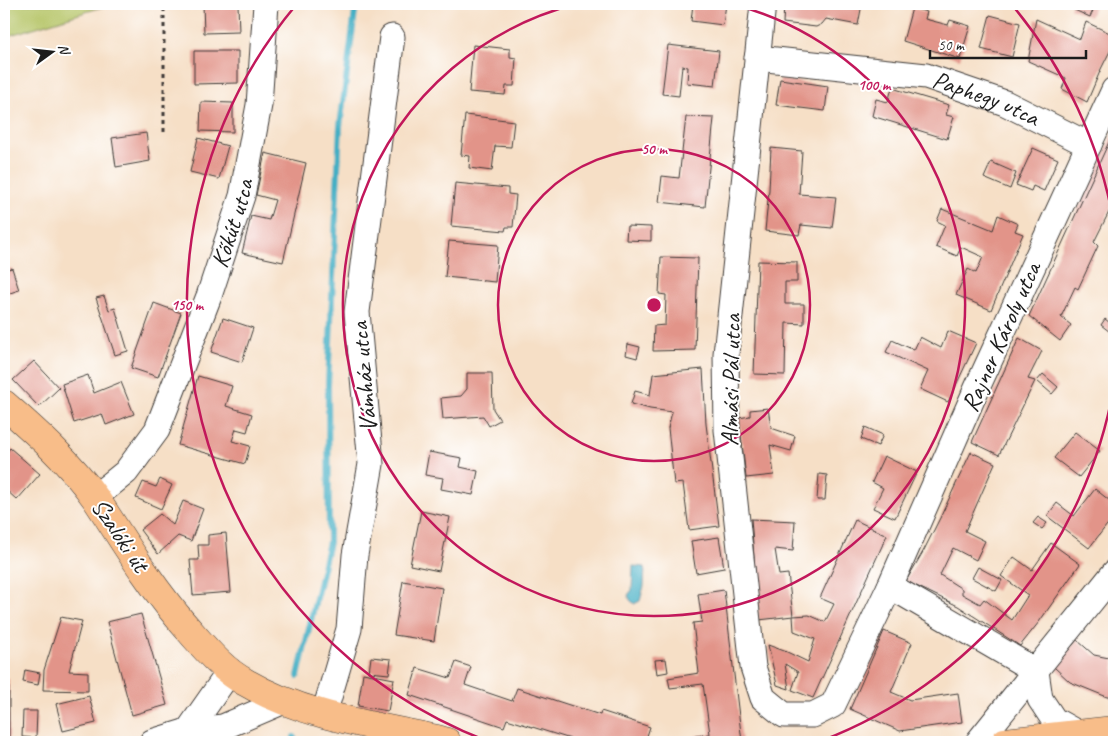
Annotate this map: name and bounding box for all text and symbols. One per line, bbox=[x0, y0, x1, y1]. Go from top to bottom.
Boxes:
north arrow bbox=[28, 28, 78, 78]
scale bar bbox=[930, 28, 1087, 60]
text: 50 m bbox=[938, 36, 965, 55]
text: N bbox=[55, 42, 74, 57]
street label: Paphegy utca bbox=[929, 63, 1047, 135]
text: 100 m bbox=[858, 76, 892, 95]
text: 50 m bbox=[641, 140, 668, 159]
street label: Kőkút utca bbox=[203, 175, 261, 272]
street label: Rajner Károly utca bbox=[954, 255, 1049, 417]
text: 150 m bbox=[171, 296, 205, 315]
centre of rings bbox=[645, 296, 663, 314]
street label: Almási Pál utca bbox=[714, 312, 748, 446]
street label: Vámház utca bbox=[343, 319, 385, 433]
street label: Szalóki út bbox=[84, 492, 158, 580]

